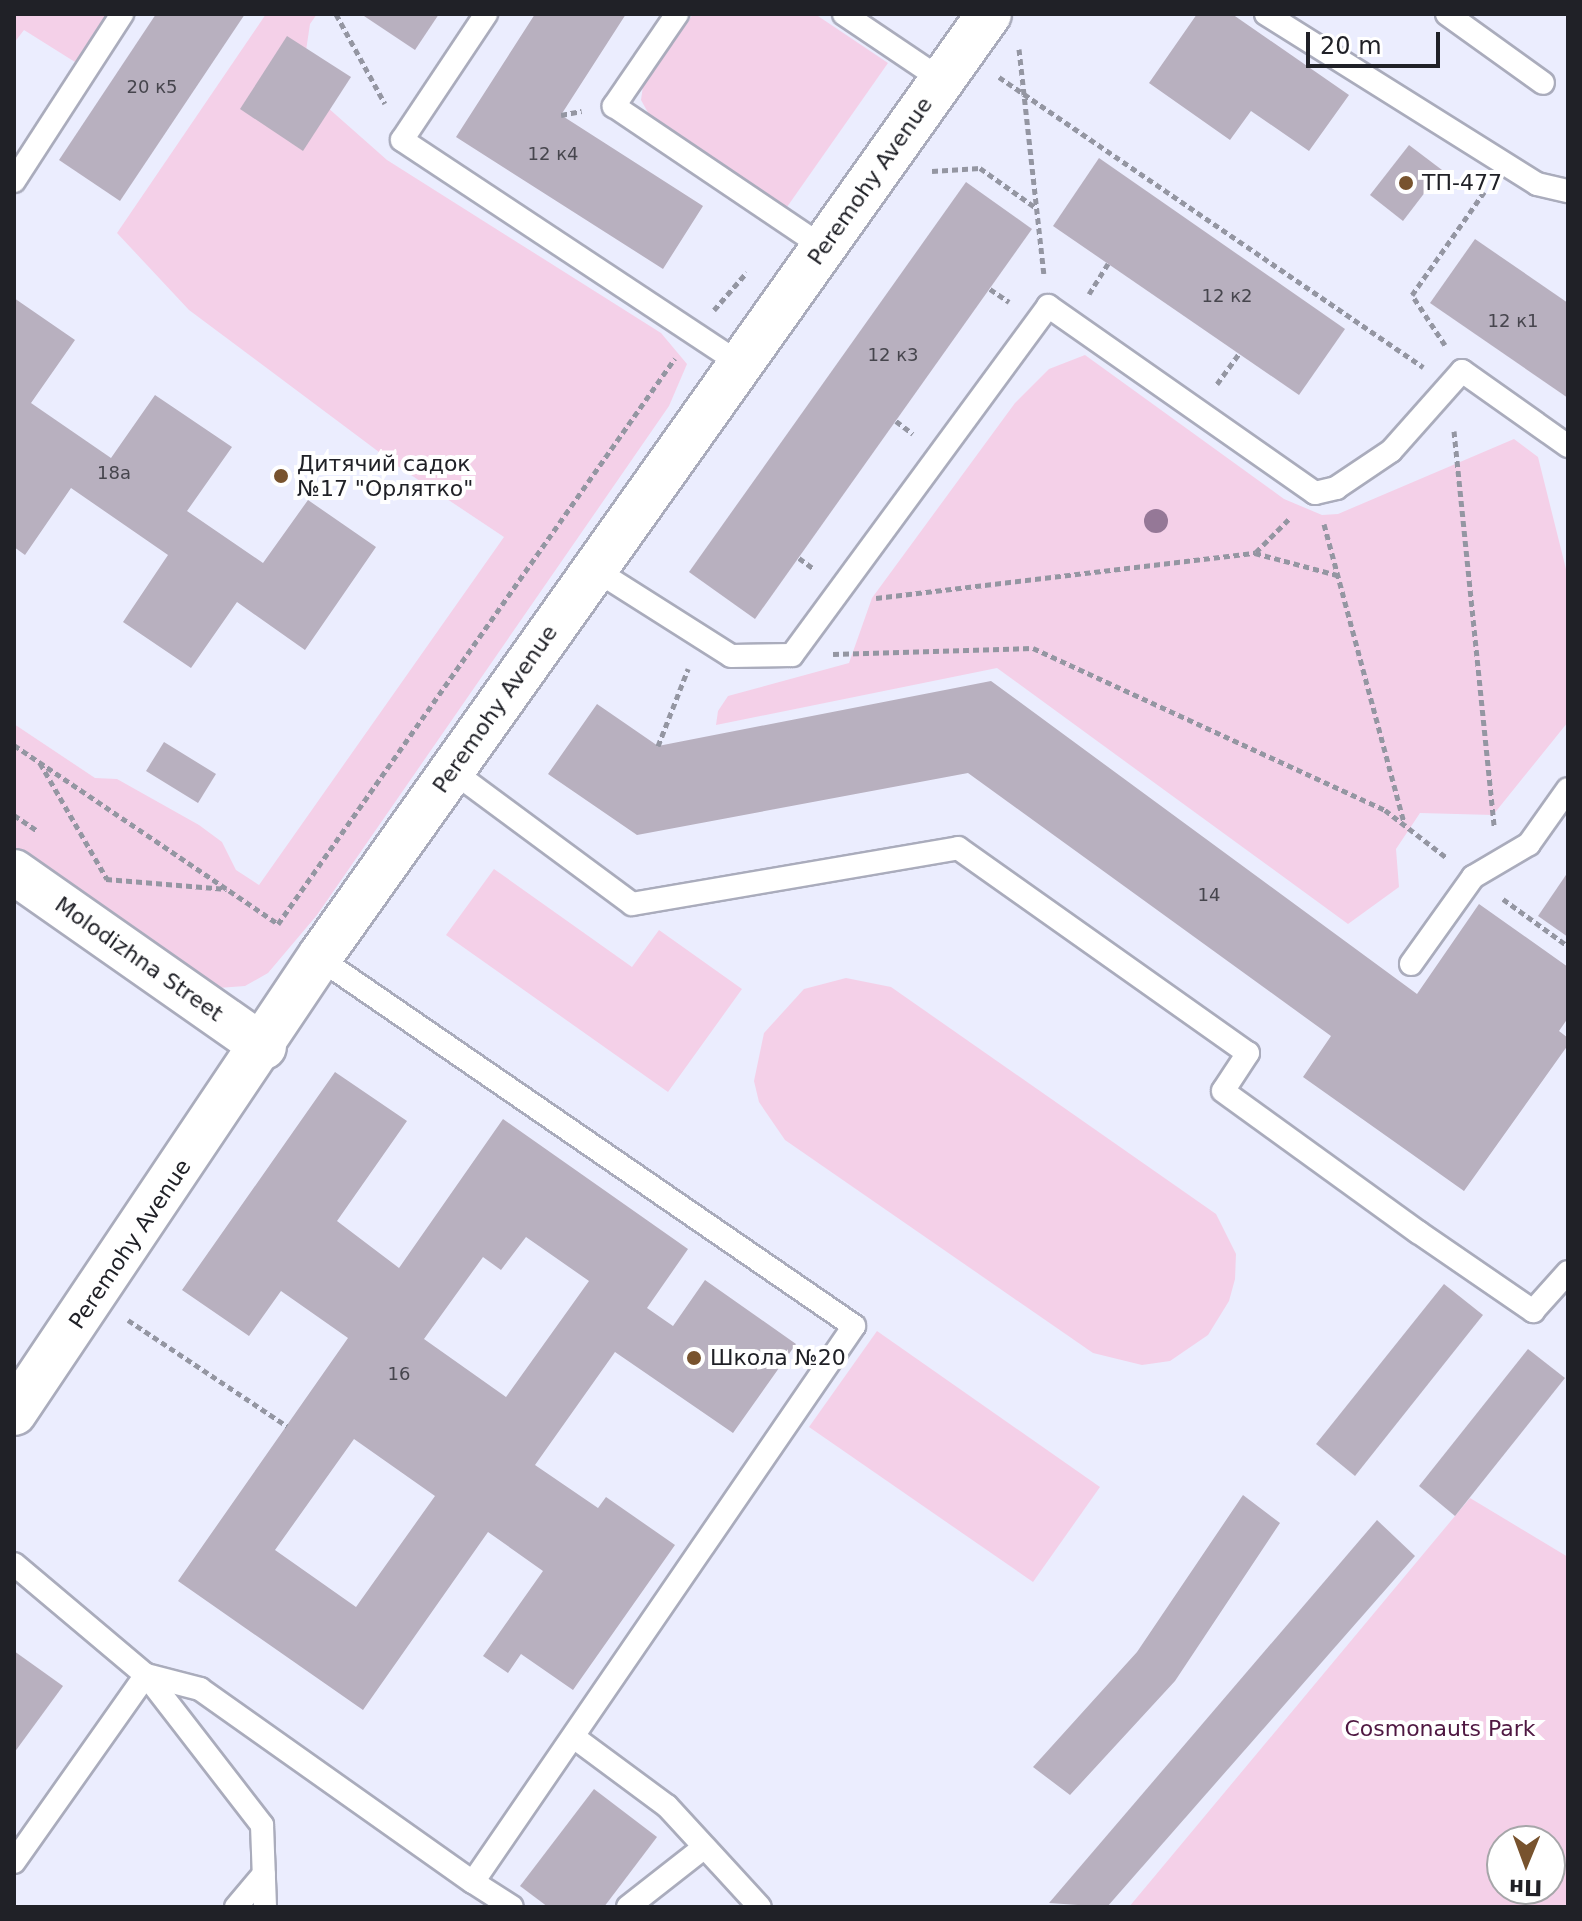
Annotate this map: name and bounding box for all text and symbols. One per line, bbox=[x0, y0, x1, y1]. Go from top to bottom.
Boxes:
scale bar bbox=[1310, 16, 1444, 66]
text: 20 m bbox=[1320, 32, 1382, 60]
house number: 20 к5 bbox=[127, 76, 177, 98]
street label: Peremohy Avenue bbox=[802, 92, 938, 270]
house number: 12 к4 bbox=[528, 143, 578, 165]
place label: ТП-477 bbox=[1422, 170, 1502, 196]
marker: ТП-477 bbox=[1397, 174, 1415, 192]
house number: 12 к2 bbox=[1202, 285, 1252, 307]
house number: 12 к1 bbox=[1488, 310, 1538, 332]
house number: 12 к3 bbox=[868, 344, 918, 366]
place label: Дитячий садок №17 "Орлятко" bbox=[297, 450, 473, 502]
house number: 18а bbox=[97, 462, 131, 484]
marker: Дитячий садок №17 "Орлятко" bbox=[272, 467, 290, 485]
street label: Peremohy Avenue bbox=[427, 620, 563, 798]
house number: 14 bbox=[1198, 884, 1220, 906]
street label: Molodizhna Street bbox=[50, 891, 228, 1027]
street label: Peremohy Avenue bbox=[64, 1154, 196, 1334]
place label: Школа №20 bbox=[710, 1345, 846, 1371]
marker: Школа №20 bbox=[685, 1349, 703, 1367]
house number: 16 bbox=[388, 1363, 410, 1385]
park label: Cosmonauts Park bbox=[1344, 1716, 1536, 1742]
north arrow bbox=[1486, 1825, 1566, 1905]
text: Пн bbox=[1509, 1875, 1543, 1900]

